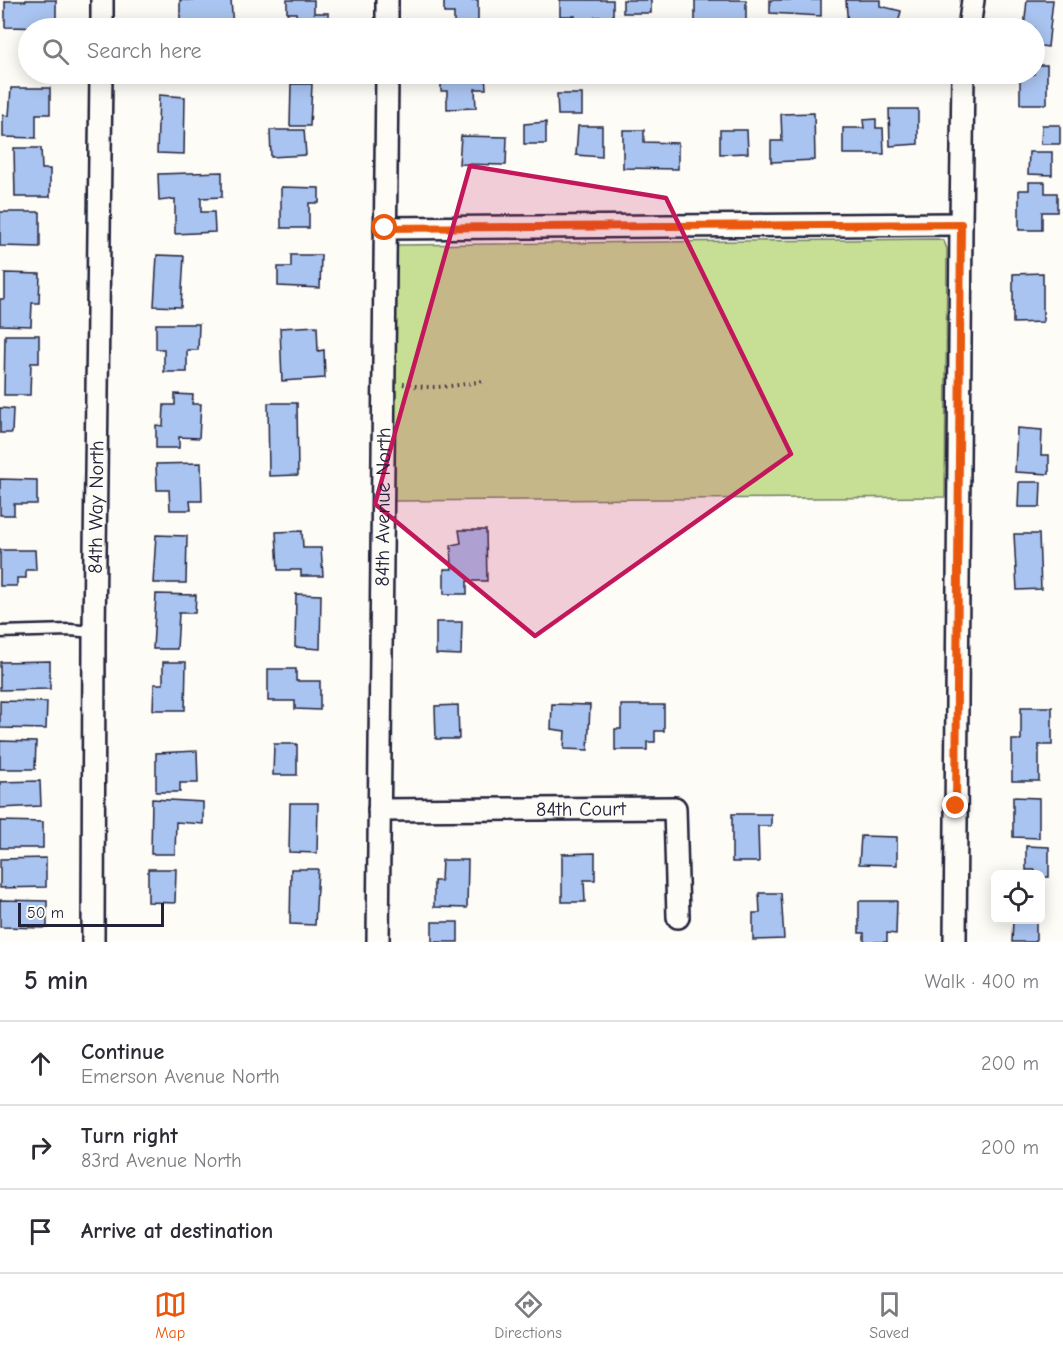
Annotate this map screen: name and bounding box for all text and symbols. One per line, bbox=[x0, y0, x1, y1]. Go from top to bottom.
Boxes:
search box bbox=[18, 18, 1045, 84]
icon: search bbox=[39, 35, 72, 68]
text: Search here bbox=[87, 38, 202, 64]
route start bbox=[371, 214, 397, 240]
street label: 84th Avenue North bbox=[370, 427, 395, 587]
street label: 84th Way North bbox=[83, 440, 108, 574]
route end bbox=[942, 792, 968, 818]
street label: 84th Court bbox=[536, 797, 627, 820]
map controls bbox=[991, 870, 1045, 924]
button: locate bbox=[991, 870, 1045, 924]
scale bar bbox=[18, 900, 164, 928]
text: 50 m bbox=[27, 904, 64, 922]
text: 5 min bbox=[24, 966, 88, 996]
text: Walk · 400 m bbox=[925, 970, 1039, 993]
text: Continue bbox=[81, 1039, 164, 1065]
icon: ahead bbox=[24, 1047, 57, 1080]
text: 200 m bbox=[981, 1052, 1039, 1075]
text: Emerson Avenue North bbox=[81, 1065, 280, 1088]
text: Turn right bbox=[81, 1123, 178, 1149]
icon: right bbox=[24, 1131, 57, 1164]
text: 200 m bbox=[981, 1136, 1039, 1159]
text: 83rd Avenue North bbox=[81, 1149, 242, 1172]
icon: arrive bbox=[24, 1215, 57, 1248]
text: Arrive at destination bbox=[81, 1218, 273, 1244]
tab: Map bbox=[154, 1288, 187, 1342]
tab: Directions bbox=[494, 1288, 562, 1342]
tab: Saved bbox=[869, 1288, 909, 1342]

